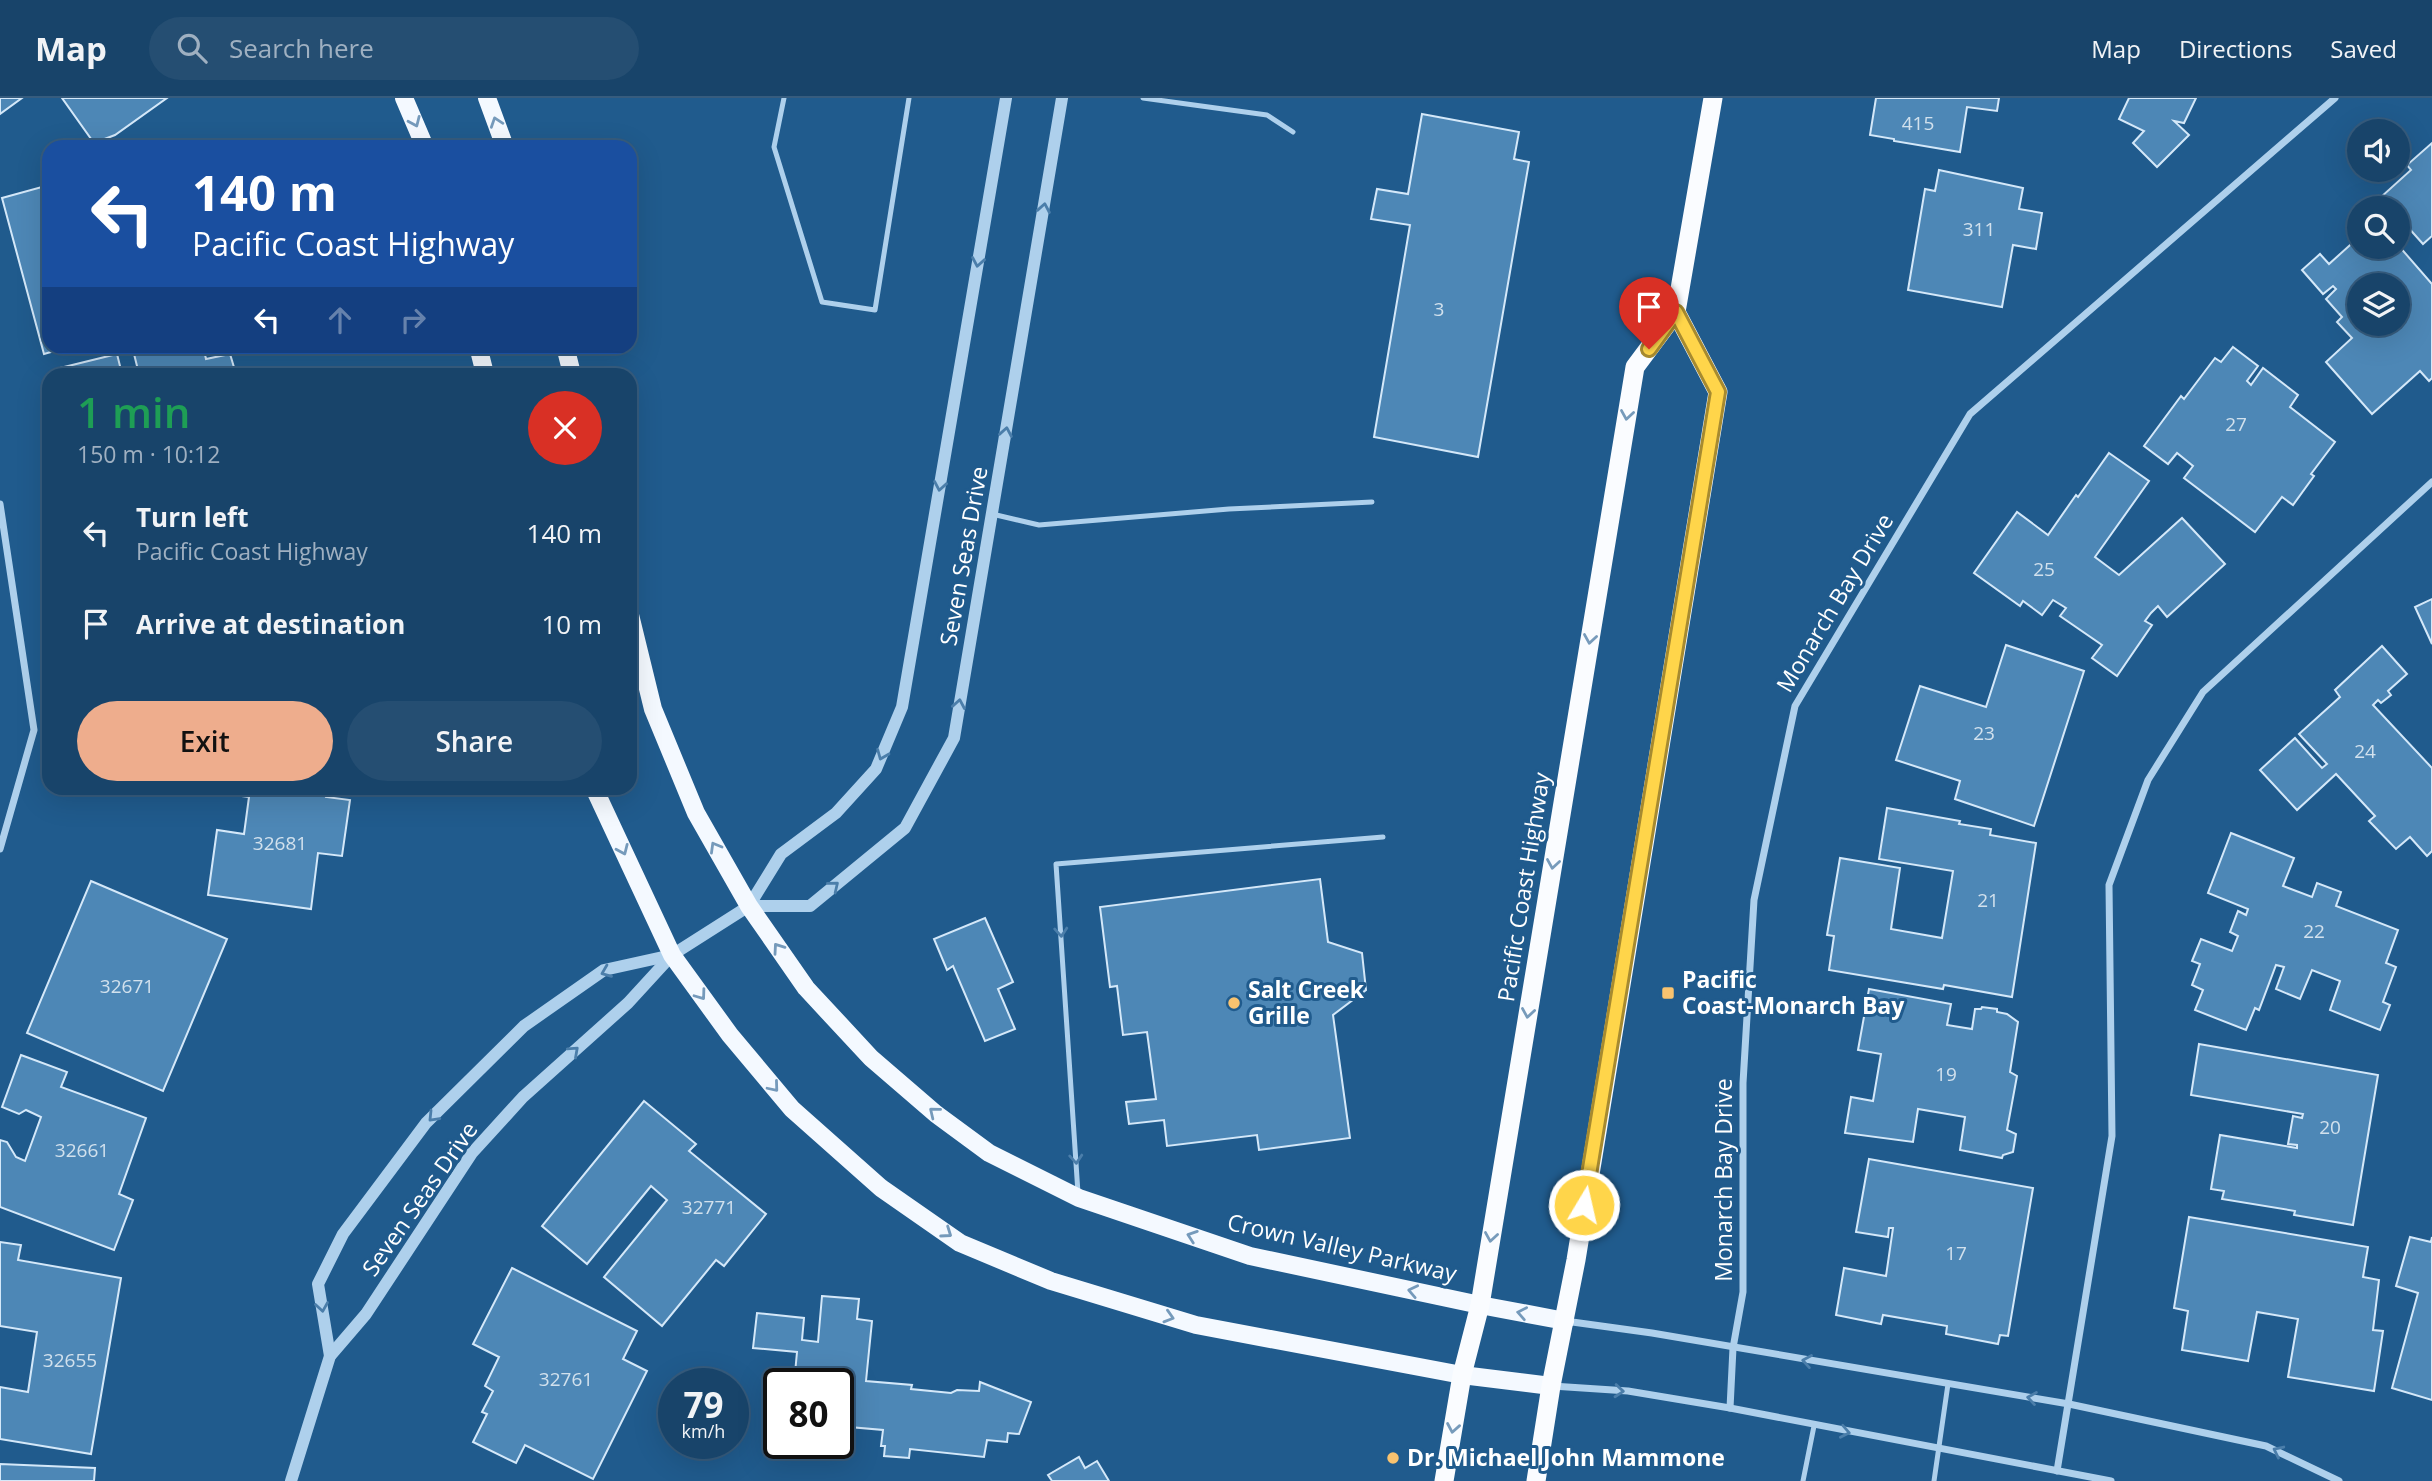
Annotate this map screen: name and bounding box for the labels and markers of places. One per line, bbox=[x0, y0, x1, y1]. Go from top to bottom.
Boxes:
pin bbox=[1619, 277, 1679, 349]
place label: Pacific Coast-Monarch Bay bbox=[1682, 963, 1905, 1021]
place label: Salt Creek Grille bbox=[1248, 973, 1365, 1031]
marker: Pacific Coast-Monarch Bay bbox=[1660, 985, 1676, 1001]
marker: Salt Creek Grille bbox=[1226, 995, 1242, 1011]
place label: Dr. Michael John Mammone bbox=[1407, 1441, 1725, 1473]
marker: Dr. Michael John Mammone bbox=[1385, 1450, 1401, 1466]

